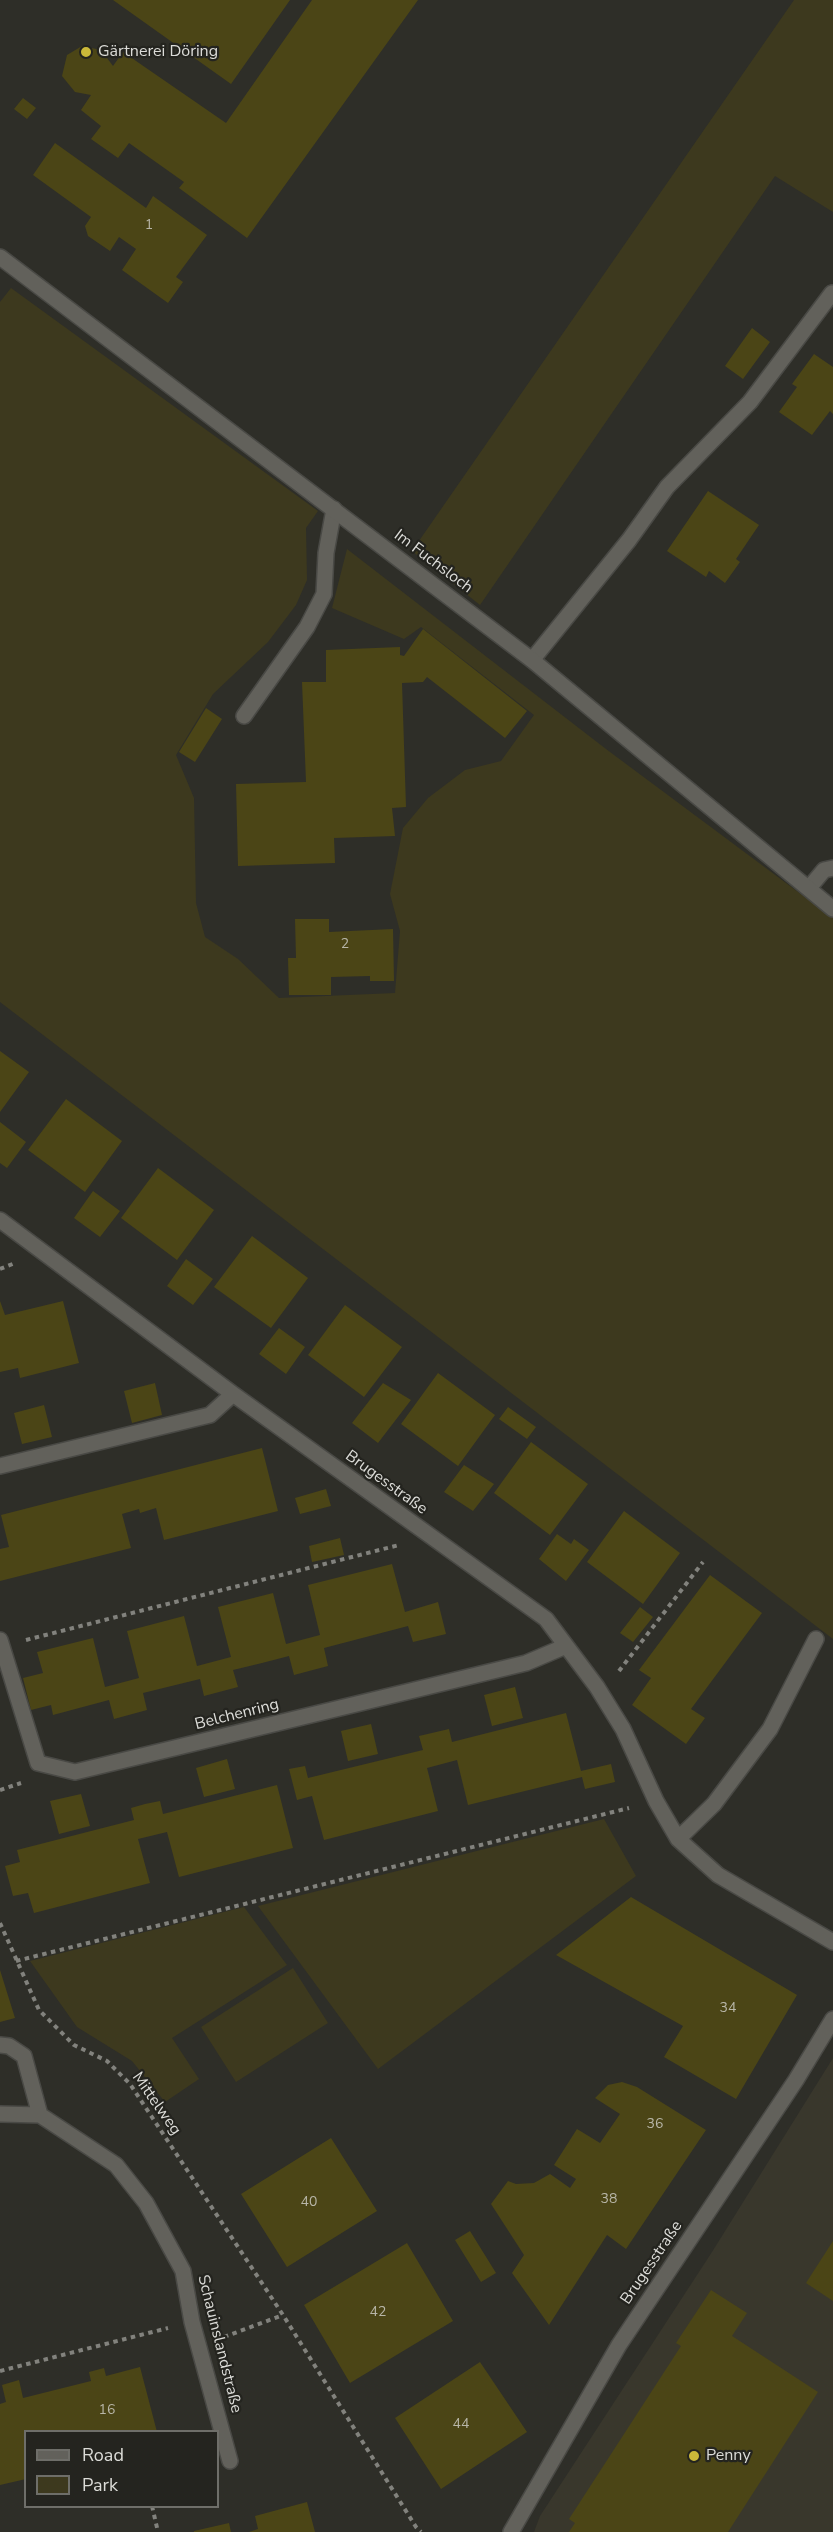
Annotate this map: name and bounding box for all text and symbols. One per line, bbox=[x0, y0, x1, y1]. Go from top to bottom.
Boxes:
place label: Gärtnerei Döring bbox=[98, 42, 218, 62]
marker: Gärtnerei Döring bbox=[79, 45, 93, 59]
house number: 1 bbox=[145, 218, 153, 234]
street label: Im Fuchsloch bbox=[390, 526, 476, 598]
house number: 2 bbox=[341, 937, 349, 953]
street label: Brugesstraße bbox=[341, 1447, 431, 1519]
street label: Belchenring bbox=[193, 1695, 281, 1735]
house number: 34 bbox=[720, 2001, 736, 2017]
street label: Mittelweg bbox=[127, 2069, 185, 2139]
house number: 36 bbox=[647, 2117, 663, 2133]
house number: 38 bbox=[601, 2192, 617, 2208]
house number: 40 bbox=[301, 2195, 317, 2211]
street label: Brugesstraße bbox=[617, 2218, 687, 2308]
street label: Schauinslandstraße bbox=[193, 2273, 245, 2415]
house number: 42 bbox=[370, 2305, 386, 2321]
house number: 16 bbox=[99, 2403, 115, 2419]
house number: 44 bbox=[453, 2417, 469, 2433]
legend bbox=[24, 2430, 219, 2508]
text: Road bbox=[82, 2443, 124, 2467]
place label: Penny bbox=[706, 2446, 751, 2466]
marker: Penny bbox=[687, 2449, 701, 2463]
text: Park bbox=[82, 2473, 118, 2497]

